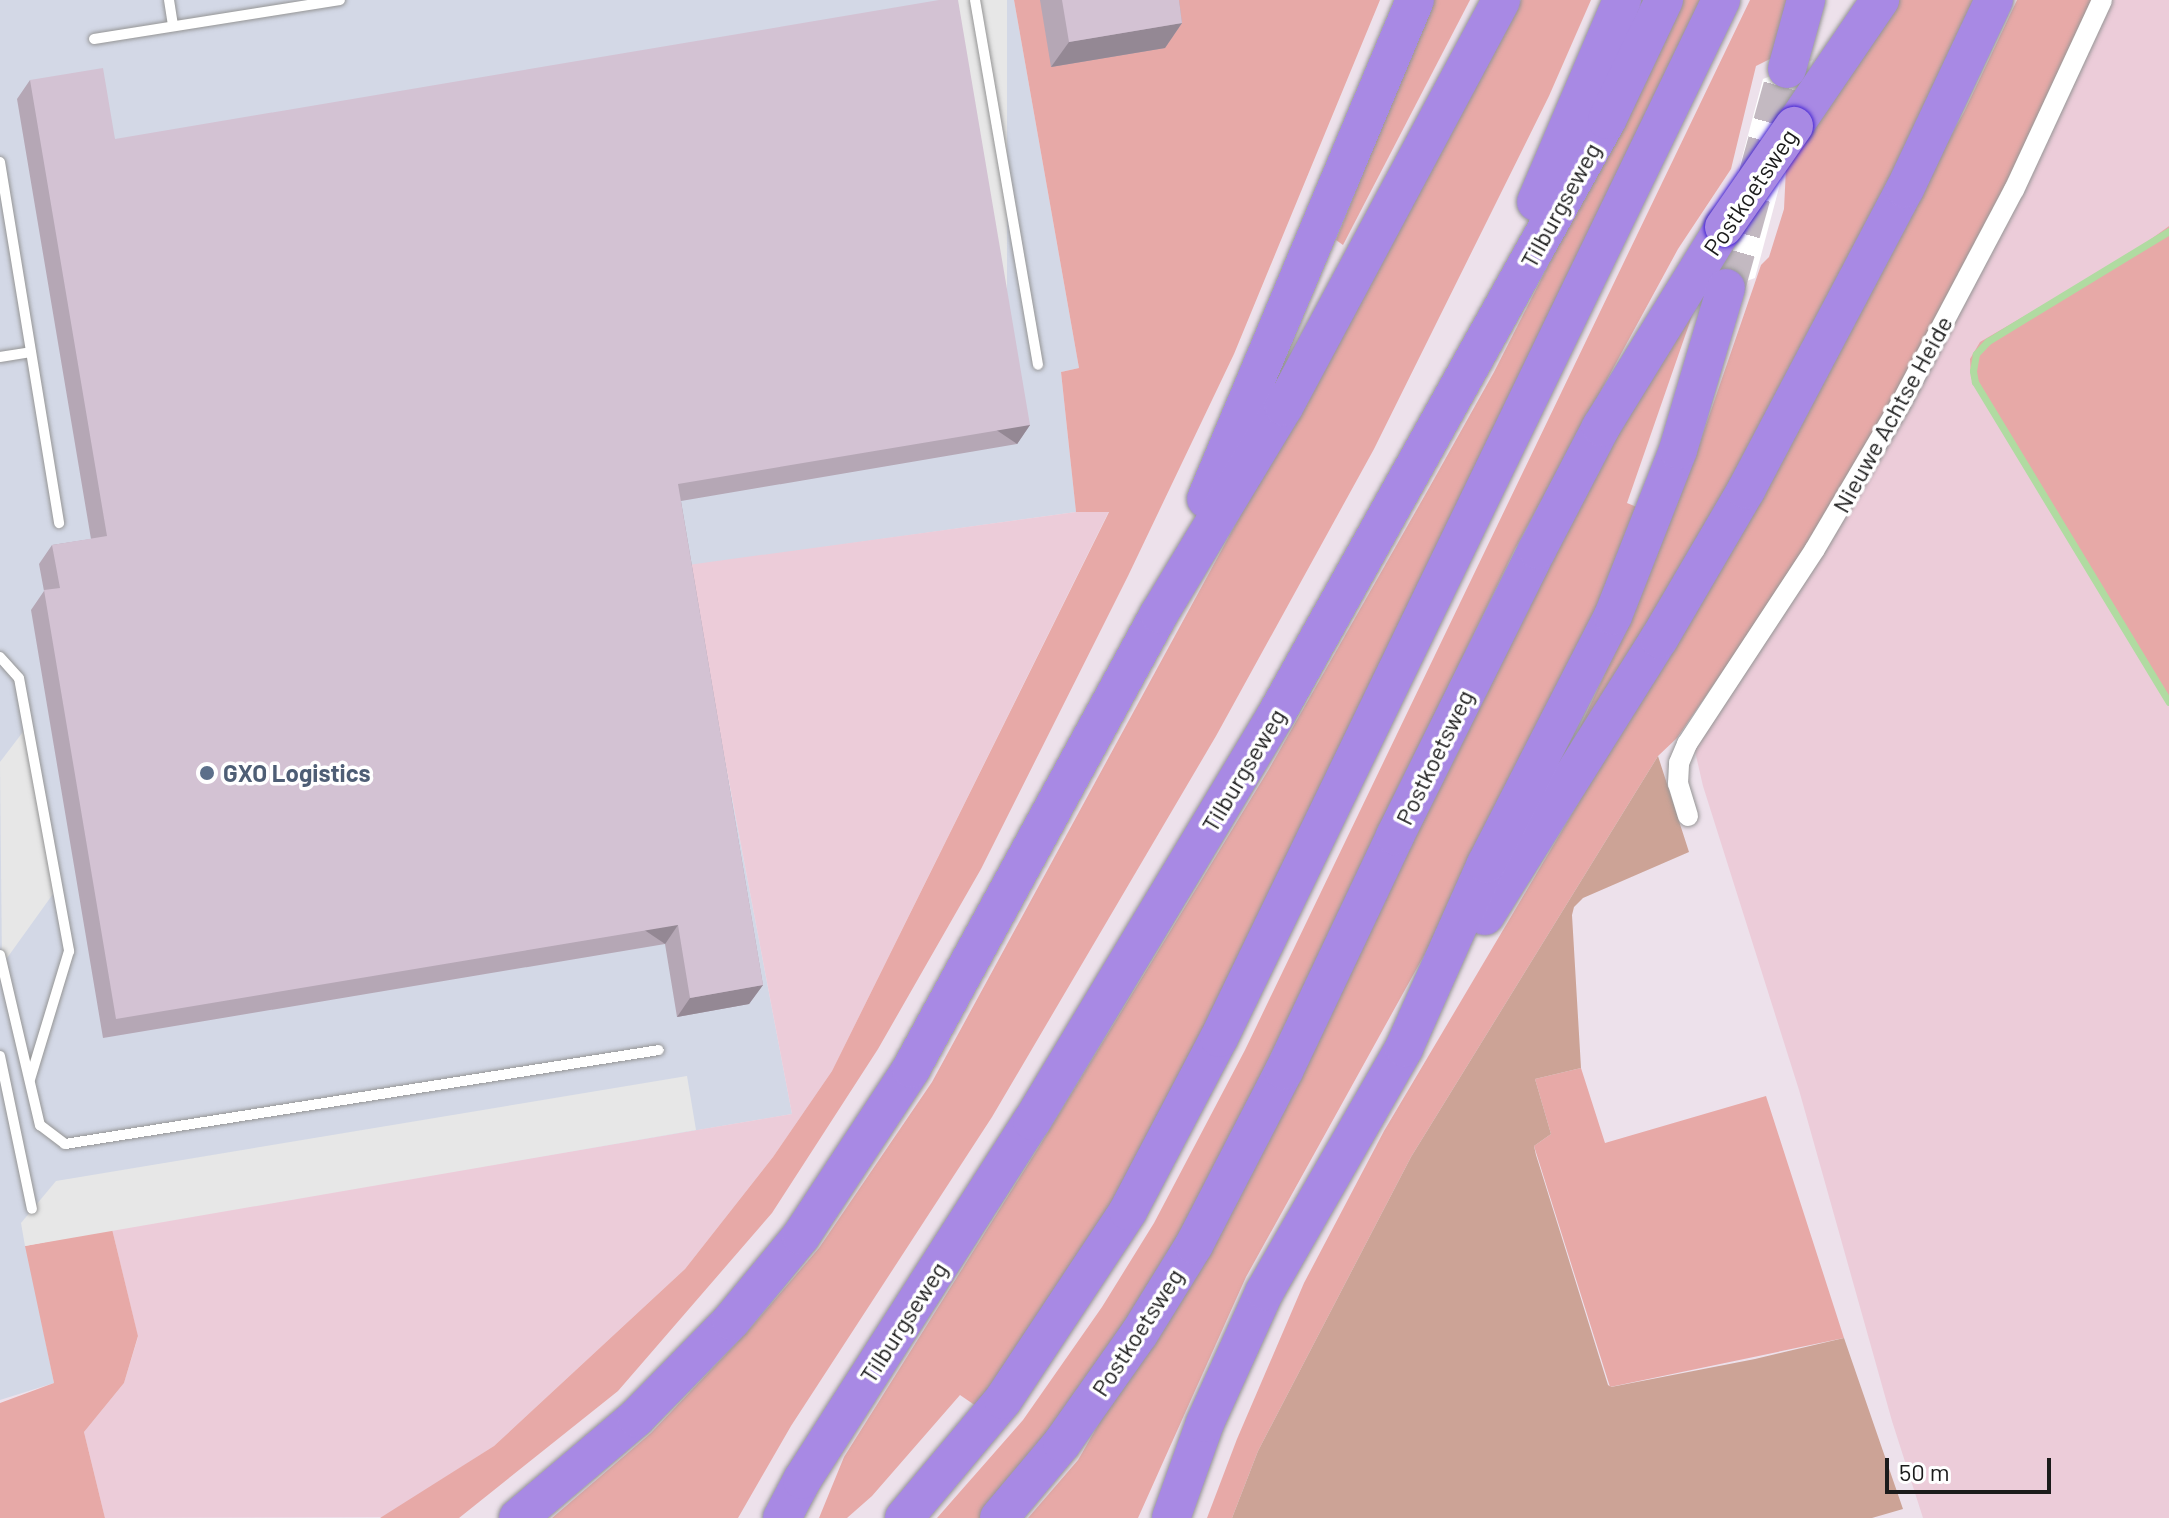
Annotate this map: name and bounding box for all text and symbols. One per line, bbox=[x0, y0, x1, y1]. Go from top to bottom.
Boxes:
street label: Postkoetsweg bbox=[1697, 123, 1803, 261]
street label: Tilburgseweg bbox=[1514, 137, 1606, 273]
street label: Nieuwe Achtse Heide bbox=[1826, 311, 1958, 517]
street label: Postkoetsweg bbox=[1389, 685, 1479, 829]
street label: Tilburgseweg bbox=[1195, 703, 1291, 837]
place label: GXO Logistics bbox=[223, 759, 371, 787]
marker: GXO Logistics bbox=[198, 764, 216, 782]
street label: Tilburgseweg bbox=[853, 1256, 953, 1388]
street label: Postkoetsweg bbox=[1085, 1263, 1189, 1401]
scale bar bbox=[1889, 1442, 2055, 1492]
text: 50 m bbox=[1899, 1457, 1950, 1486]

